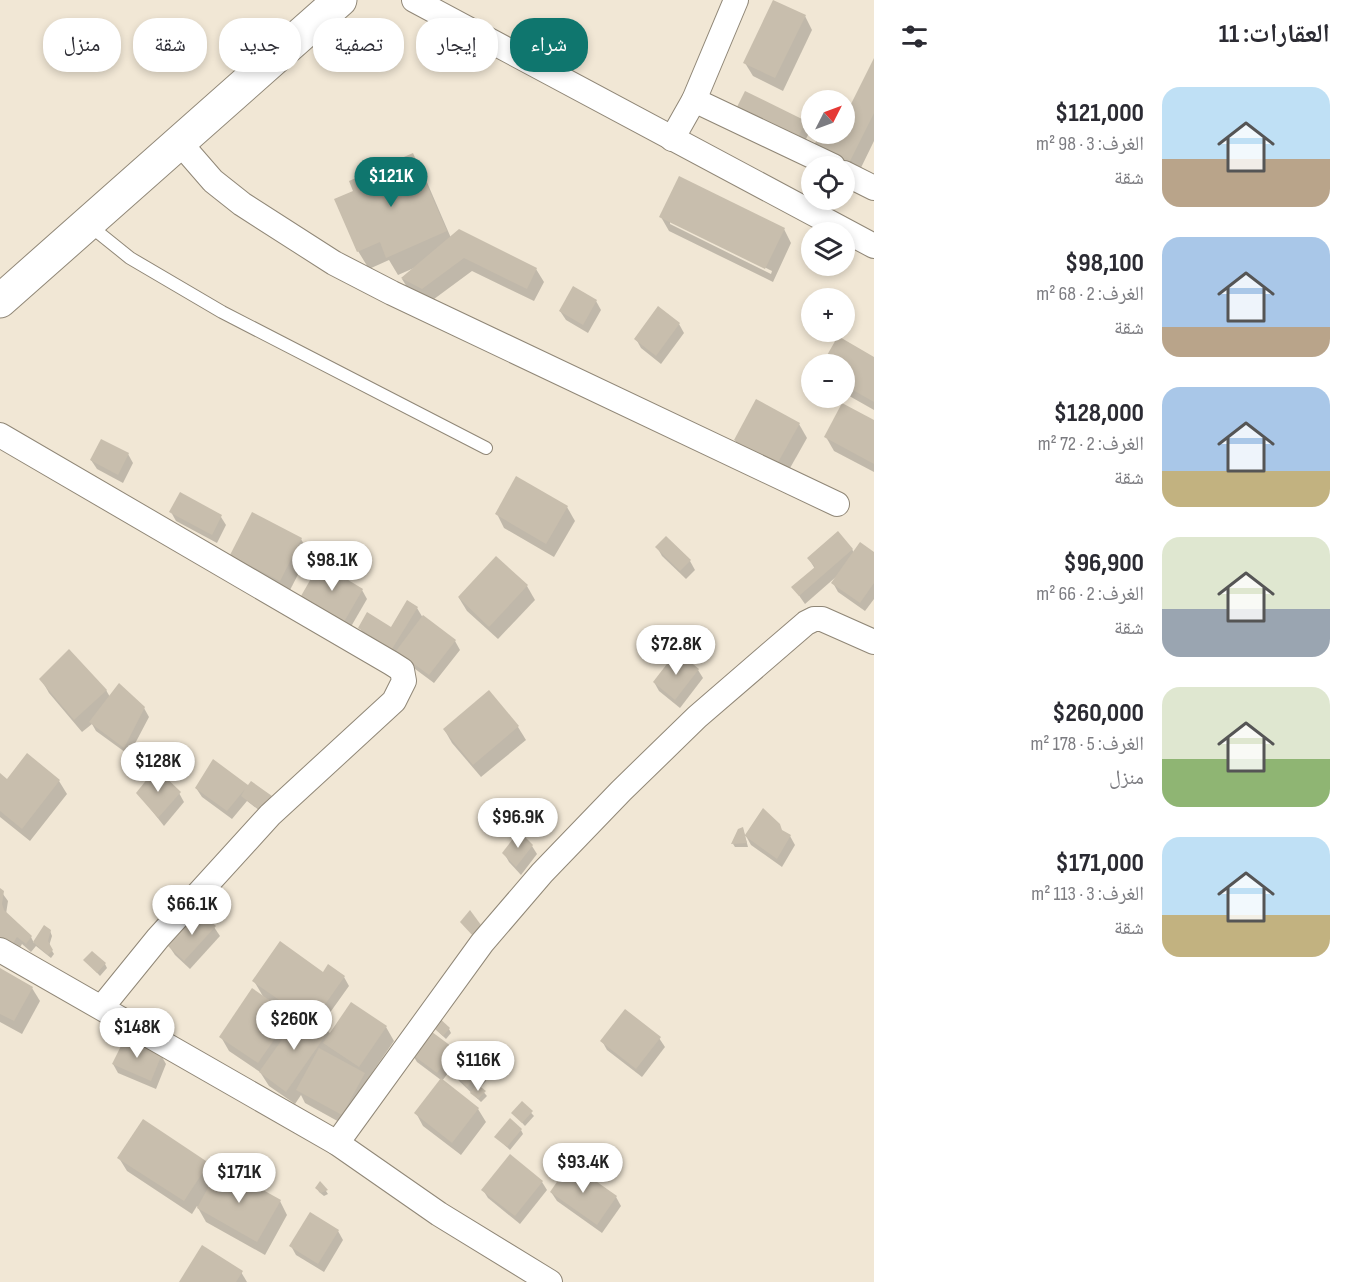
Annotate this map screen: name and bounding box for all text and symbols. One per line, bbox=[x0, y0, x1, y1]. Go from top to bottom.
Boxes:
chip: منزل bbox=[43, 18, 121, 72]
chip: شقة bbox=[133, 18, 207, 72]
chip: جديد bbox=[219, 18, 301, 72]
chip: تصفية bbox=[313, 18, 404, 72]
chip: إيجار bbox=[416, 18, 498, 72]
chip: شراء bbox=[510, 18, 588, 72]
text: العقارات: 11 bbox=[1219, 19, 1330, 50]
icon: filters bbox=[898, 20, 931, 53]
north arrow bbox=[801, 90, 855, 144]
map controls bbox=[801, 90, 855, 408]
text: $121,000 bbox=[1055, 98, 1144, 129]
icon: home bbox=[1210, 111, 1282, 183]
text: الغرف: 3 · 98 m² bbox=[1036, 132, 1144, 156]
button: locate bbox=[801, 156, 855, 210]
pin: $121K bbox=[349, 157, 433, 208]
text: $121K bbox=[369, 164, 414, 188]
text: شقة bbox=[1114, 166, 1144, 190]
button: layers bbox=[801, 222, 855, 276]
text: $98,100 bbox=[1065, 248, 1144, 279]
icon: home bbox=[1210, 261, 1282, 333]
text: الغرف: 2 · 68 m² bbox=[1036, 282, 1144, 306]
button: + bbox=[801, 288, 855, 342]
text: شقة bbox=[1114, 316, 1144, 340]
button: − bbox=[801, 354, 855, 408]
text: $128,000 bbox=[1054, 398, 1144, 429]
icon: home bbox=[1210, 411, 1282, 483]
text: الغرف: 2 · 72 m² bbox=[1038, 432, 1144, 456]
text: شقة bbox=[1114, 466, 1144, 490]
pin: $98.1K bbox=[283, 541, 381, 592]
text: $98.1K bbox=[306, 548, 358, 572]
text: $96,900 bbox=[1063, 548, 1144, 579]
icon: home bbox=[1210, 561, 1282, 633]
text: الغرف: 2 · 66 m² bbox=[1036, 582, 1144, 606]
text: شقة bbox=[1114, 616, 1144, 640]
pin: $72.8K bbox=[627, 625, 725, 676]
text: $72.8K bbox=[650, 632, 702, 656]
text: $260,000 bbox=[1052, 698, 1144, 729]
icon: home bbox=[1210, 711, 1282, 783]
text: الغرف: 5 · 178 m² bbox=[1030, 732, 1144, 756]
pin: $128K bbox=[116, 742, 200, 793]
text: $128K bbox=[135, 749, 181, 773]
text: منزل bbox=[1109, 766, 1144, 790]
pin: $96.9K bbox=[469, 798, 567, 849]
text: $96.9K bbox=[492, 805, 544, 829]
text: $171,000 bbox=[1056, 848, 1144, 879]
icon: home bbox=[1210, 861, 1282, 933]
text: الغرف: 3 · 113 m² bbox=[1031, 882, 1144, 906]
pin: $66.1K bbox=[143, 885, 241, 936]
text: $66.1K bbox=[166, 892, 218, 916]
text: شقة bbox=[1114, 916, 1144, 940]
pin: $260K bbox=[252, 1000, 336, 1051]
text: $260K bbox=[270, 1007, 318, 1031]
pin: $148K bbox=[95, 1008, 179, 1059]
text: $148K bbox=[114, 1015, 160, 1039]
pin: $116K bbox=[436, 1041, 520, 1092]
text: $116K bbox=[455, 1048, 501, 1072]
pin: $93.4K bbox=[534, 1143, 632, 1194]
text: $93.4K bbox=[557, 1150, 609, 1174]
pin: $171K bbox=[197, 1153, 281, 1204]
text: $171K bbox=[217, 1160, 261, 1184]

